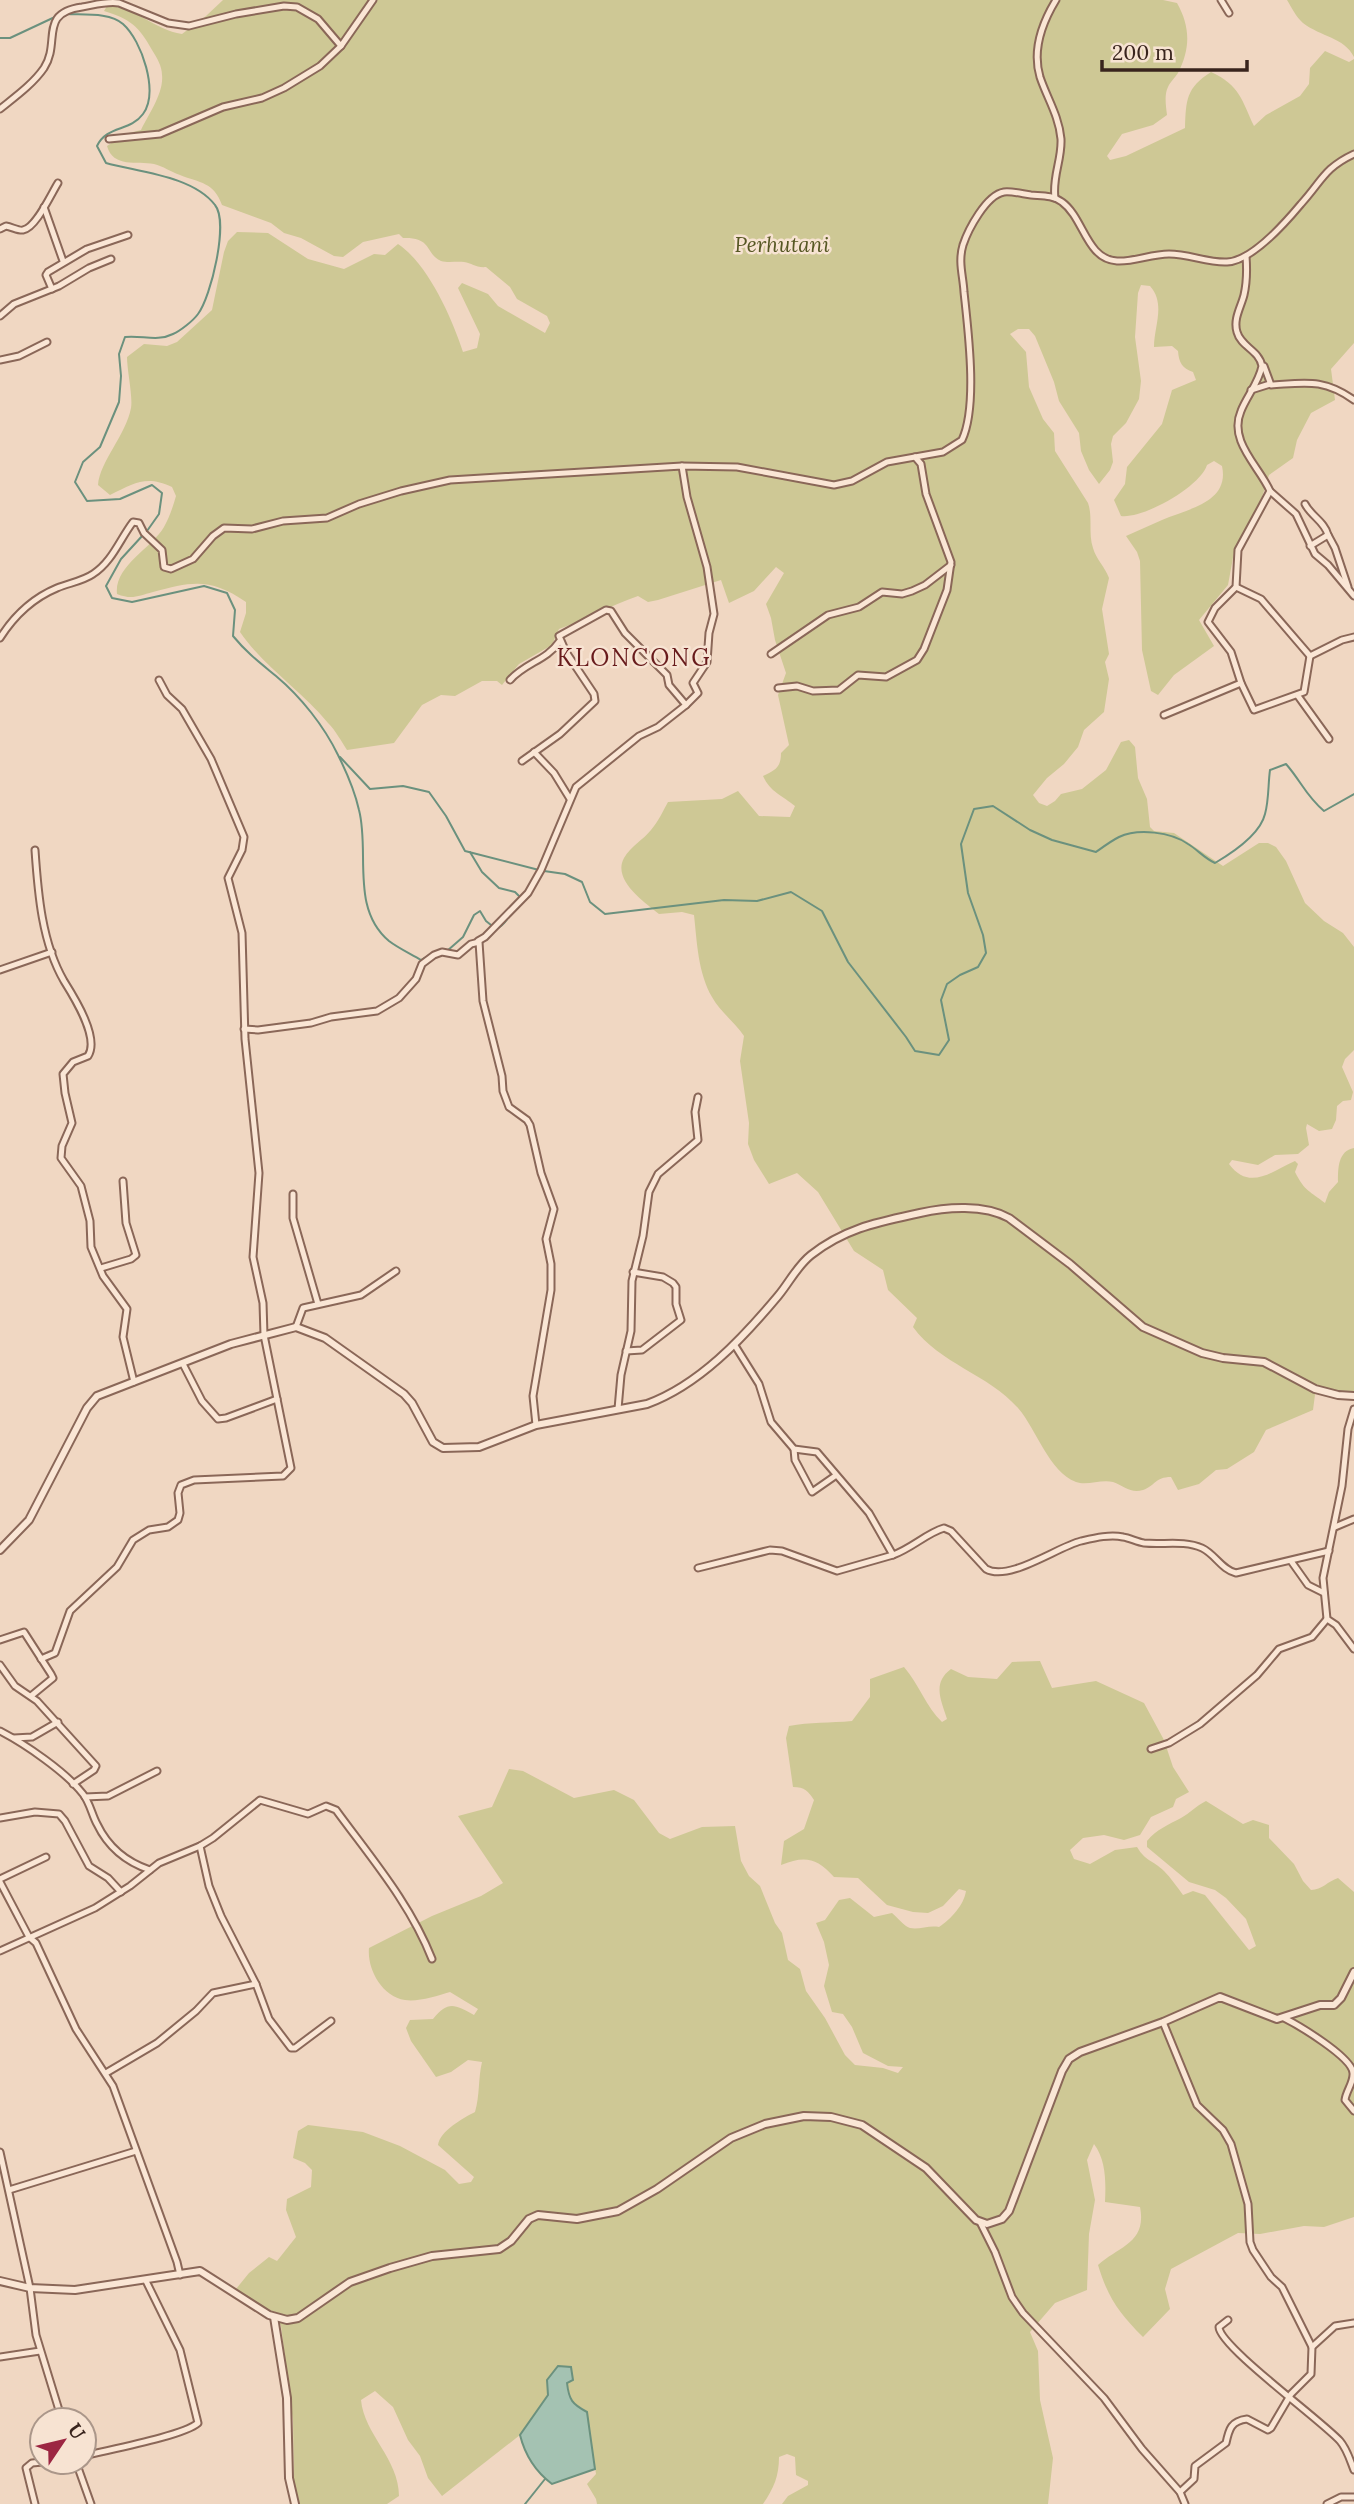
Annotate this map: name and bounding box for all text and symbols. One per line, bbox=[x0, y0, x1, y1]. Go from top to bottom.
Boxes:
scale bar bbox=[1102, 28, 1247, 72]
text: 200 m bbox=[1112, 39, 1174, 66]
park label: Perhutani bbox=[734, 231, 830, 258]
district label: KLONCONG bbox=[557, 642, 711, 673]
north arrow bbox=[28, 2406, 98, 2476]
text: U bbox=[63, 2418, 91, 2444]

